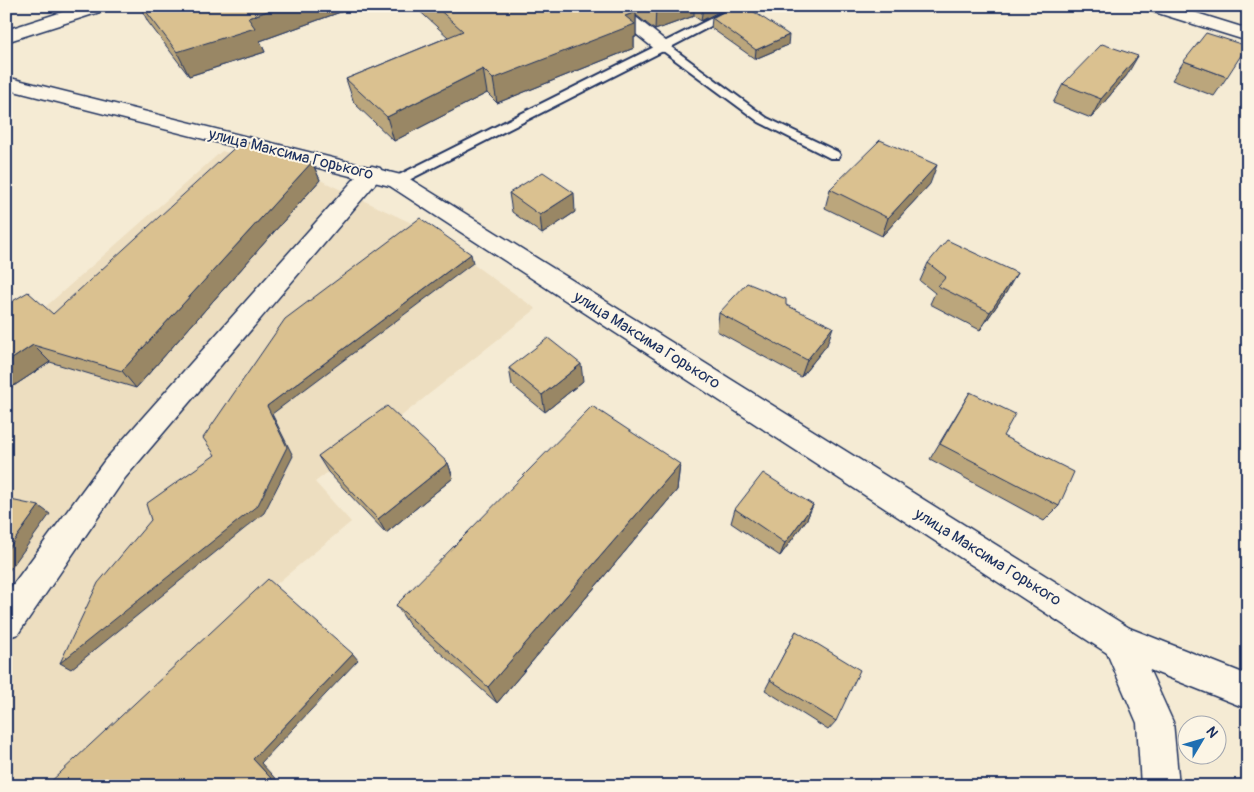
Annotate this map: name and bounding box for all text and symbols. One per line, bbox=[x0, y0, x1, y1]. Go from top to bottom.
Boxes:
street label: улица Максима Горького bbox=[205, 124, 376, 184]
street label: улица Максима Горького bbox=[569, 286, 724, 394]
street label: улица Максима Горького bbox=[910, 503, 1065, 611]
north arrow bbox=[1176, 714, 1226, 764]
text: N bbox=[1202, 723, 1221, 741]

